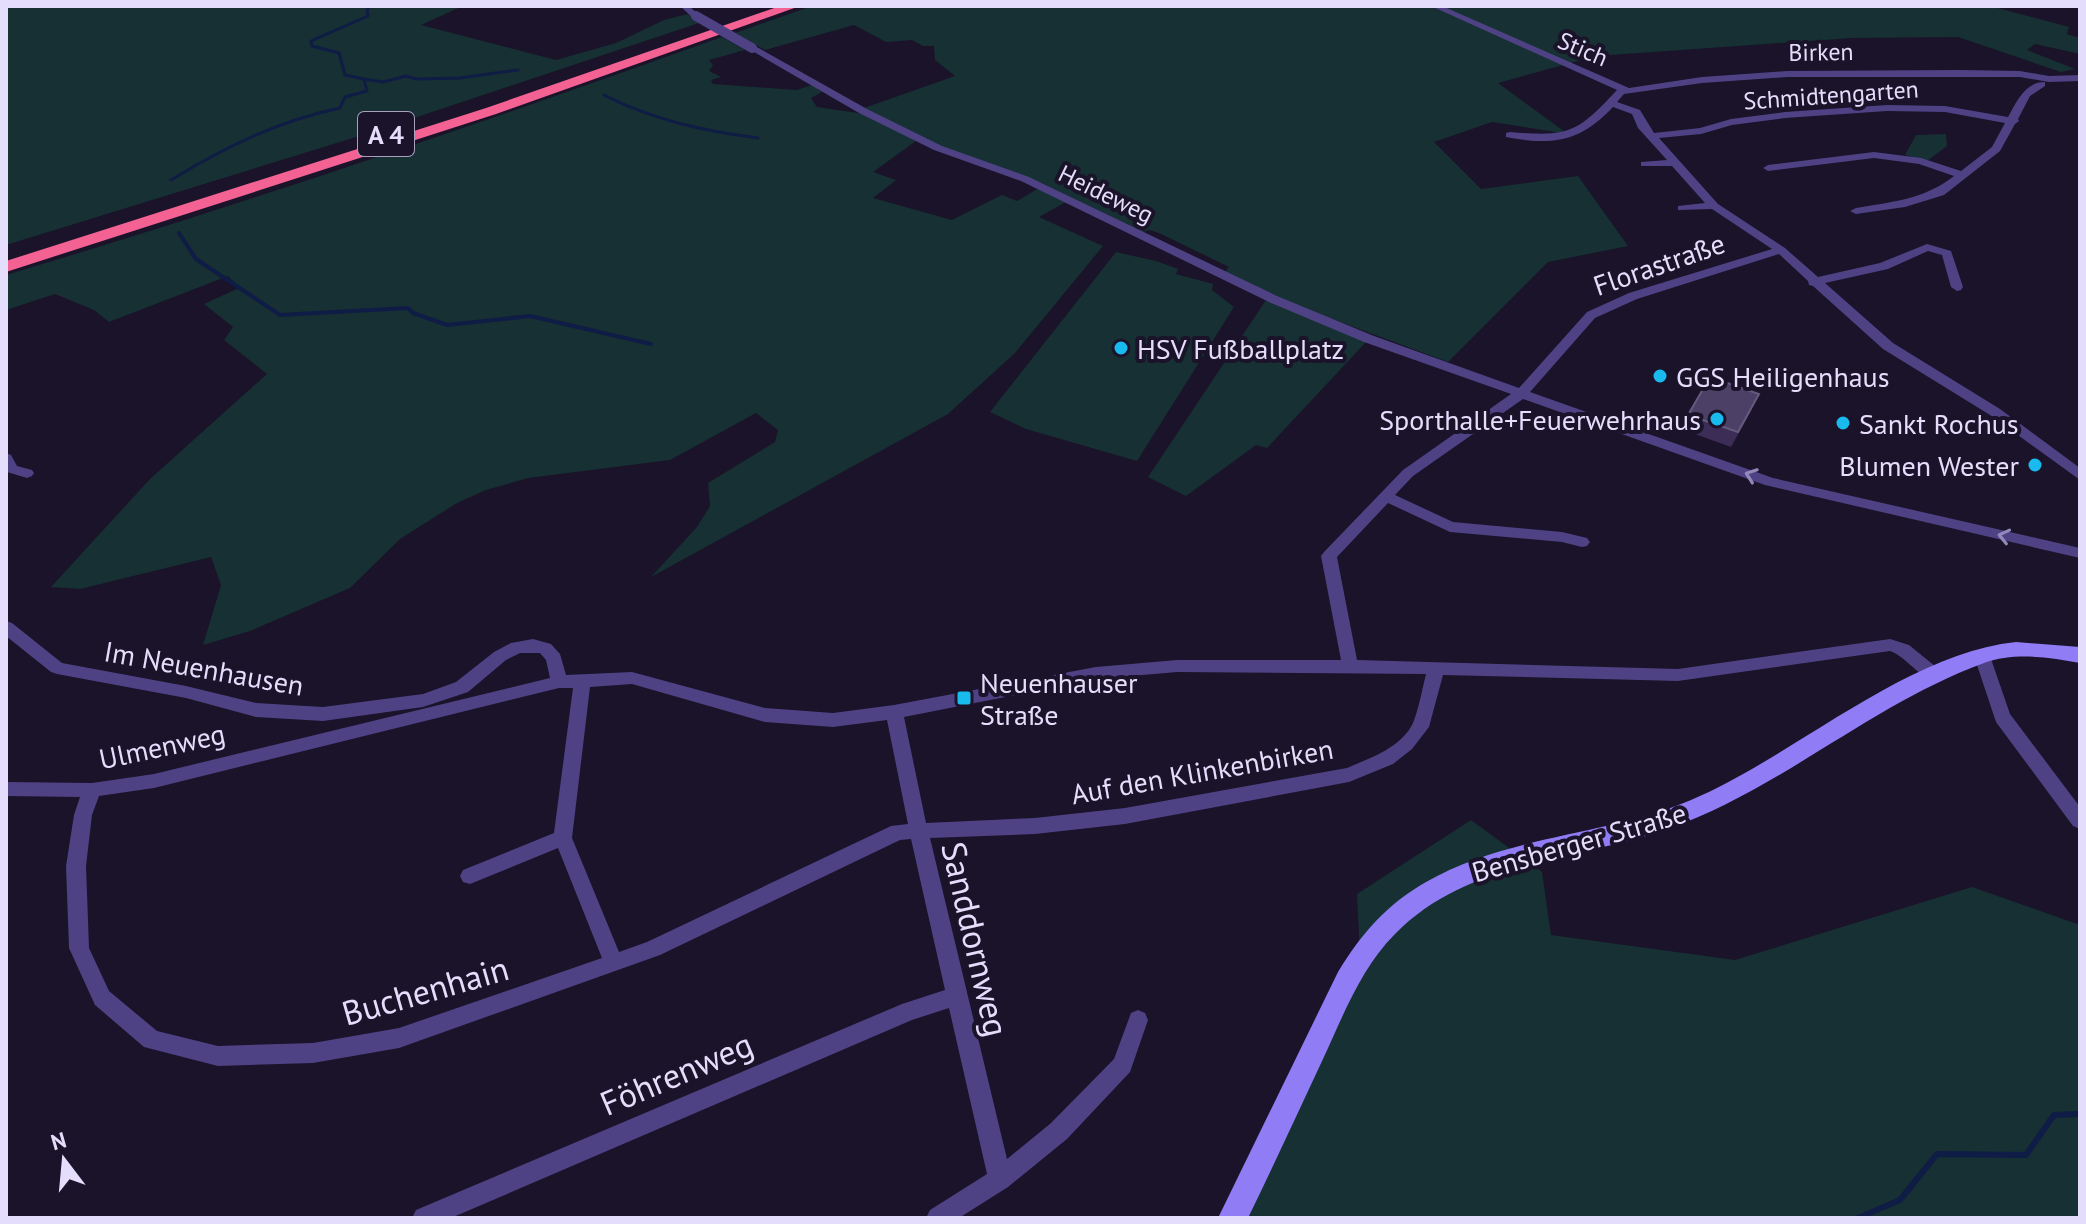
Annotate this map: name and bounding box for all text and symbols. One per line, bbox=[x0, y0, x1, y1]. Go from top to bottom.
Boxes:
street label: Stich bbox=[1553, 25, 1613, 73]
street label: Birken bbox=[1788, 36, 1854, 68]
street label: Schmidtengarten bbox=[1742, 73, 1920, 117]
road number: A 4 bbox=[358, 112, 414, 156]
street label: Heideweg bbox=[1053, 158, 1159, 230]
street label: Florastraße bbox=[1588, 224, 1730, 304]
place label: HSV Fußballplatz bbox=[1137, 330, 1344, 367]
marker: HSV Fußballplatz bbox=[1112, 339, 1130, 357]
place label: GGS Heiligenhaus bbox=[1676, 358, 1890, 395]
marker: GGS Heiligenhaus bbox=[1651, 367, 1669, 385]
place label: Sporthalle+Feuerwehrhaus bbox=[1379, 401, 1701, 438]
place label: Sankt Rochus bbox=[1859, 405, 2019, 442]
marker: Sporthalle+Feuerwehrhaus bbox=[1708, 410, 1726, 428]
marker: Sankt Rochus bbox=[1834, 414, 1852, 432]
place label: Blumen Wester bbox=[1839, 447, 2019, 484]
marker: Blumen Wester bbox=[2026, 456, 2044, 474]
one-way arrow bbox=[1745, 468, 1759, 485]
one-way arrow bbox=[1998, 528, 2011, 545]
street label: Im Neuenhausen bbox=[101, 632, 307, 704]
place label: Neuenhauser Straße bbox=[980, 664, 1138, 733]
marker: Neuenhauser Straße bbox=[955, 689, 973, 707]
street label: Ulmenweg bbox=[96, 715, 228, 777]
street label: Auf den Klinkenbirken bbox=[1068, 730, 1336, 812]
street label: Bensberger Straße bbox=[1468, 794, 1690, 890]
street label: Sanddornweg bbox=[932, 837, 1020, 1041]
street label: Buchenhain bbox=[337, 945, 513, 1035]
street label: Föhrenweg bbox=[593, 1021, 759, 1125]
north arrow bbox=[24, 1120, 104, 1200]
text: N bbox=[48, 1125, 69, 1156]

